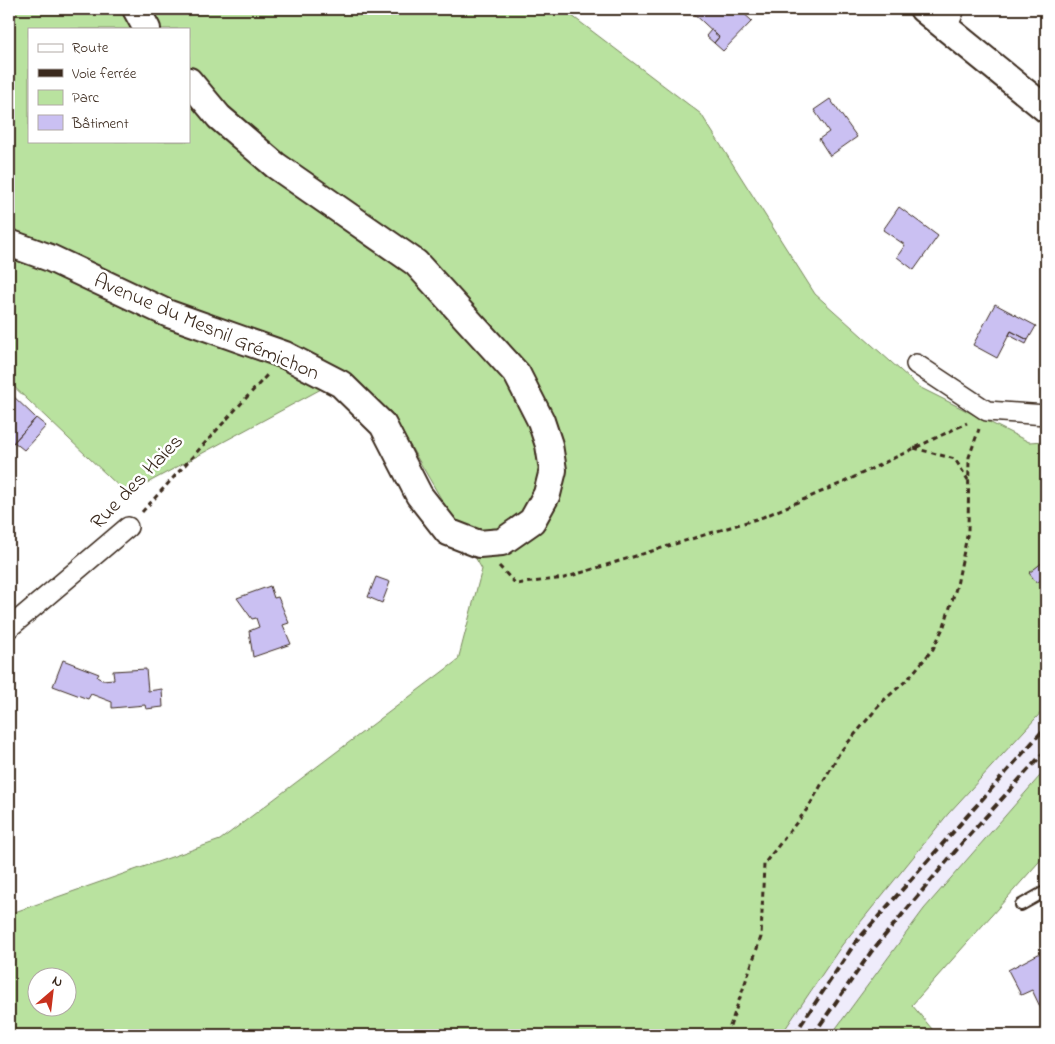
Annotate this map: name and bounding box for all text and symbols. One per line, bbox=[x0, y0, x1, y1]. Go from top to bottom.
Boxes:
legend bbox=[28, 28, 190, 142]
text: Route bbox=[72, 37, 109, 59]
text: Voie ferrée bbox=[71, 63, 137, 85]
text: Parc bbox=[72, 87, 100, 109]
text: Bâtiment bbox=[71, 113, 129, 135]
street label: Avenue du Mesnil Grémichon bbox=[89, 267, 324, 389]
street label: Rue des Haies bbox=[84, 428, 191, 537]
north arrow bbox=[28, 966, 78, 1016]
text: N bbox=[48, 970, 67, 993]

